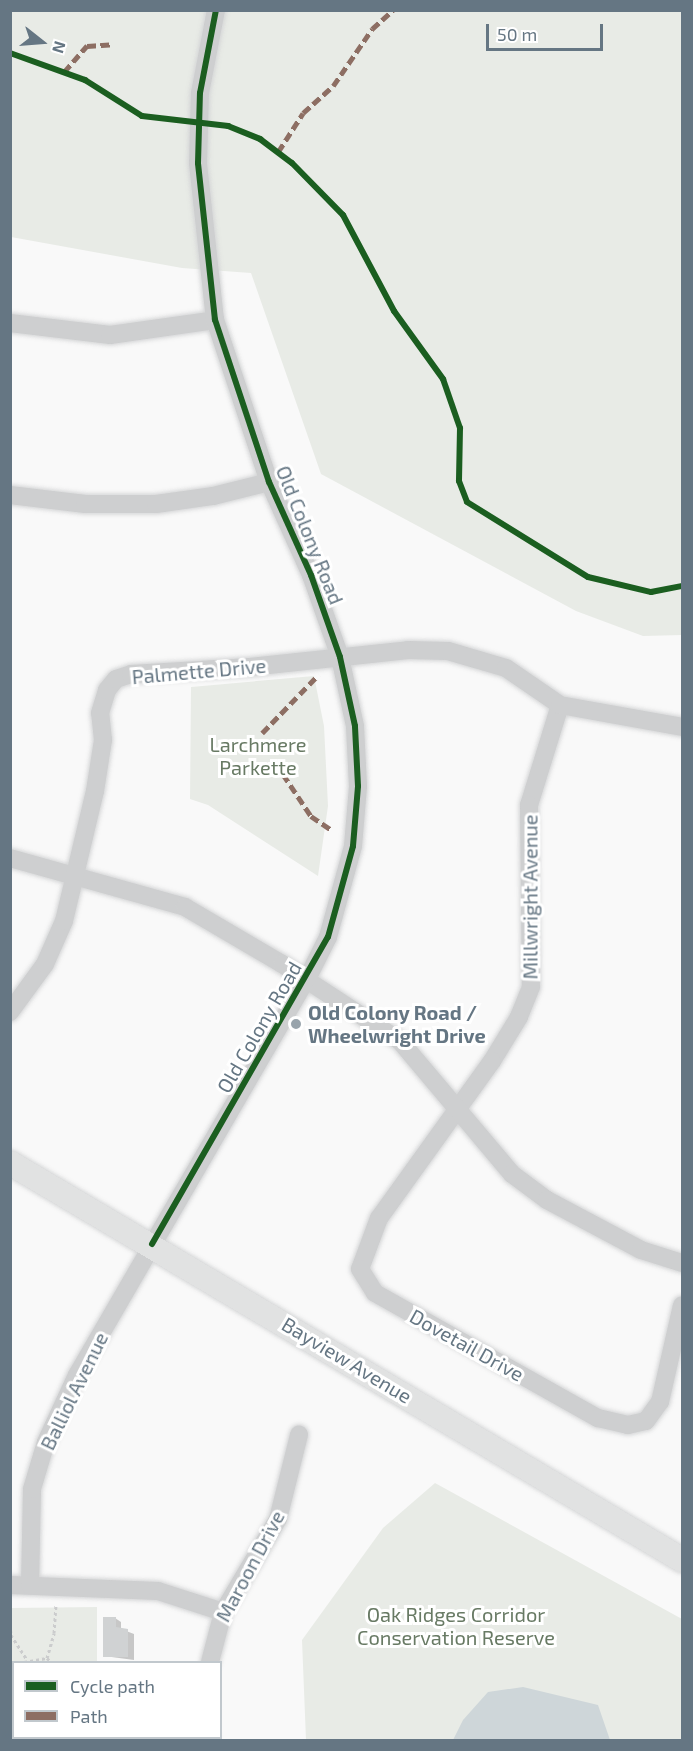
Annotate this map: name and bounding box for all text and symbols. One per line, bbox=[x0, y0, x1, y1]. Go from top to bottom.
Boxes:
north arrow bbox=[12, 12, 72, 72]
scale bar bbox=[489, 12, 606, 50]
text: 50 m bbox=[497, 23, 537, 45]
text: N bbox=[49, 39, 70, 56]
street label: Old Colony Road bbox=[271, 462, 349, 608]
street label: Palmette Drive bbox=[131, 653, 267, 689]
park label: Larchmere Parkette bbox=[209, 732, 307, 779]
street label: Millwright Avenue bbox=[518, 814, 542, 980]
street label: Old Colony Road bbox=[212, 957, 306, 1097]
place label: Old Colony Road / Wheelwright Drive bbox=[308, 1000, 486, 1047]
marker: Old Colony Road / Wheelwright Drive bbox=[289, 1017, 303, 1031]
street label: Dovetail Drive bbox=[406, 1304, 528, 1386]
street label: Bayview Avenue bbox=[277, 1312, 417, 1408]
street label: Balliol Avenue bbox=[35, 1328, 113, 1454]
street label: Maroon Drive bbox=[211, 1506, 289, 1626]
park label: Oak Ridges Corridor Conservation Reserve bbox=[357, 1602, 555, 1649]
legend bbox=[12, 1661, 222, 1739]
text: Cycle path bbox=[70, 1675, 155, 1697]
text: Path bbox=[70, 1705, 108, 1727]

